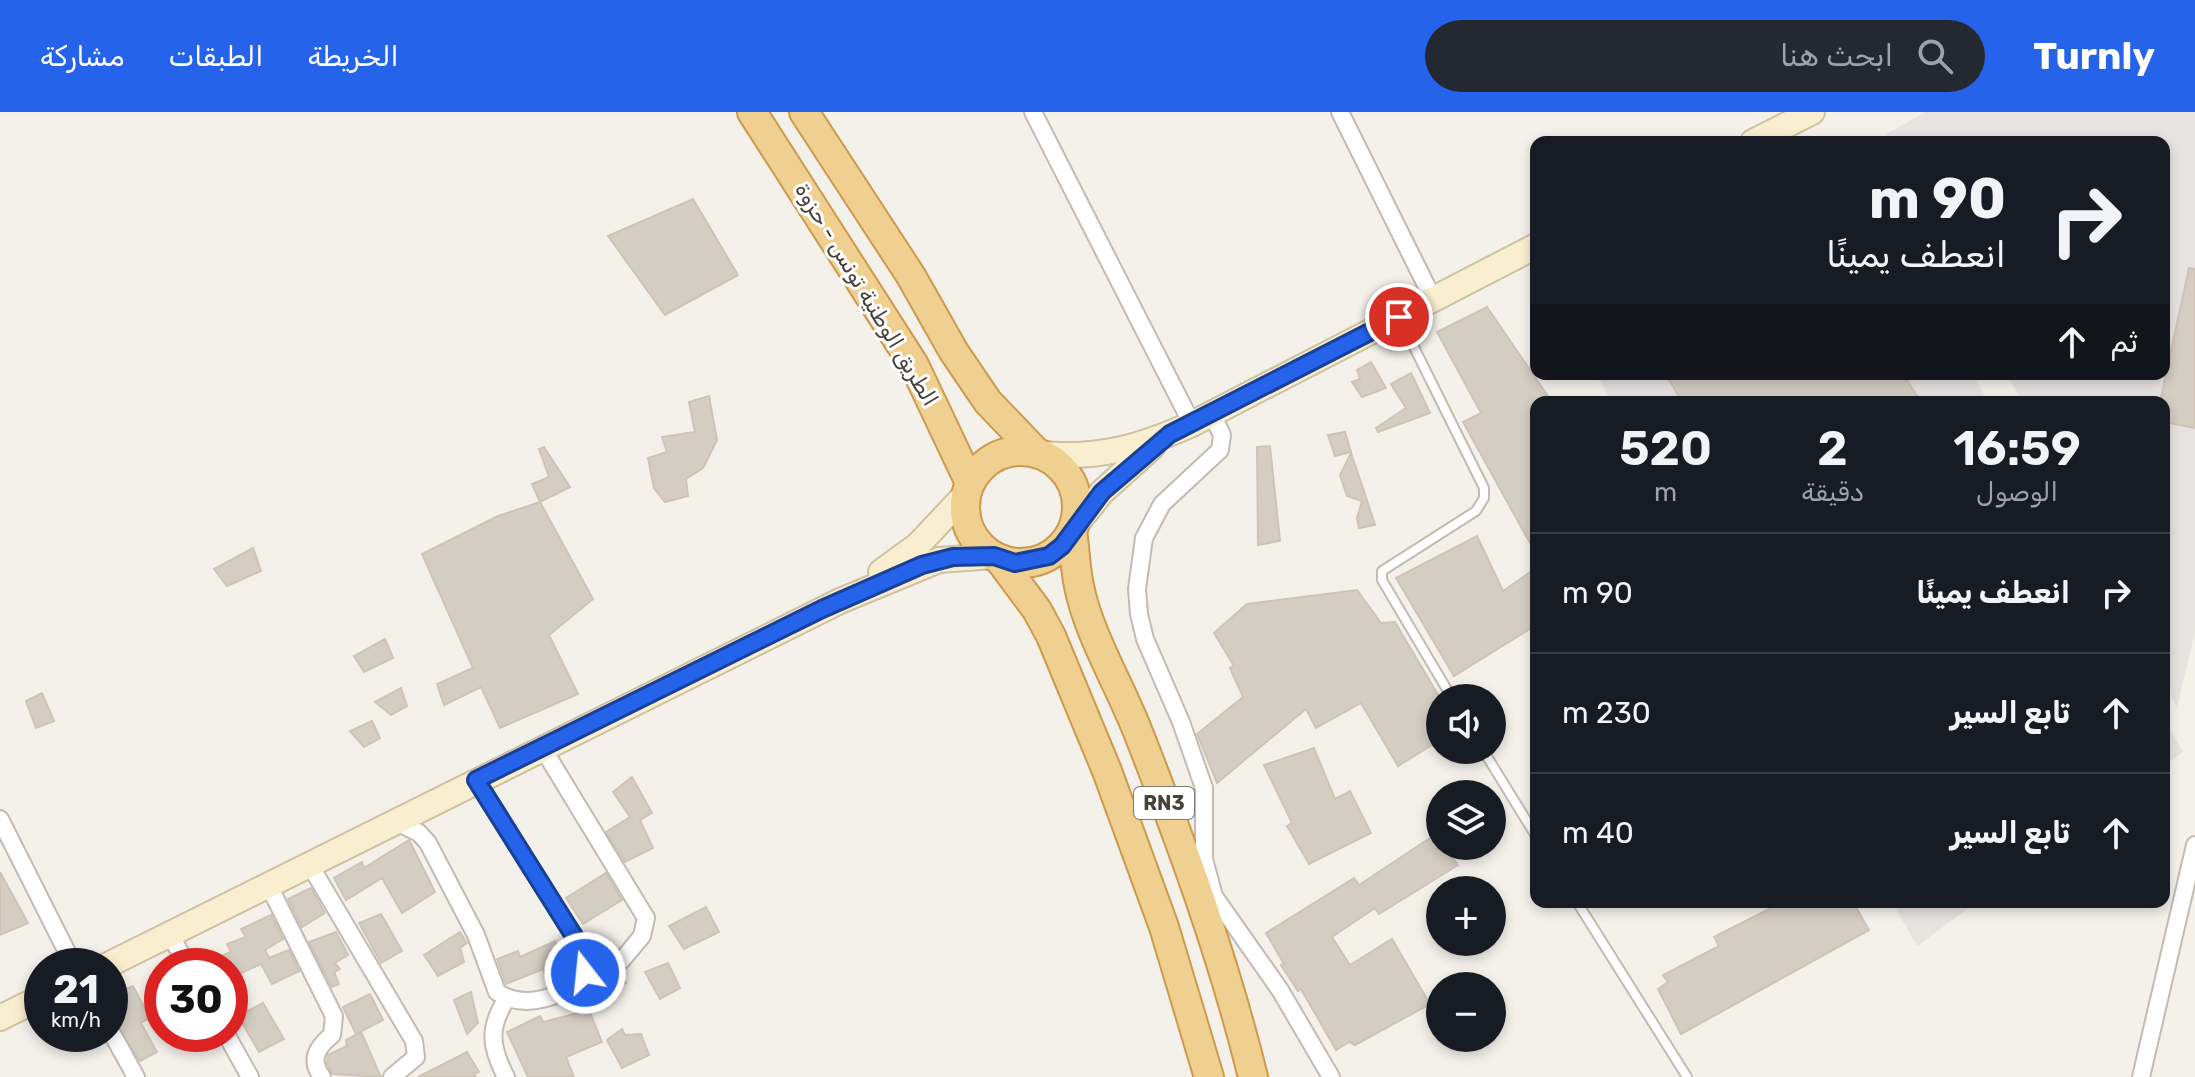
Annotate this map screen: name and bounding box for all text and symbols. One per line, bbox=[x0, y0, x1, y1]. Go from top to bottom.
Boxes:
search box bbox=[1425, 20, 1985, 92]
text: Turnly bbox=[2033, 33, 2155, 79]
icon: search bbox=[1913, 34, 1957, 78]
text: ابحث هنا bbox=[1780, 38, 1893, 74]
text: مشاركة bbox=[40, 40, 124, 73]
text: الطبقات bbox=[168, 40, 263, 73]
text: الخريطة bbox=[307, 40, 399, 73]
text: 90 m bbox=[1869, 166, 2006, 232]
icon: right bbox=[2034, 168, 2138, 272]
street label: الطريق الوطنية تونس - حزوة bbox=[789, 178, 944, 411]
text: انعطف يمينًا bbox=[1826, 233, 2006, 276]
pin bbox=[1365, 283, 1433, 351]
icon: arrive bbox=[1377, 295, 1421, 339]
icon: ahead bbox=[2050, 320, 2094, 364]
text: ثم bbox=[2110, 324, 2138, 360]
text: 520 bbox=[1619, 420, 1712, 477]
text: 2 bbox=[1817, 420, 1848, 477]
text: 16:59 bbox=[1953, 420, 2081, 477]
text: m bbox=[1654, 477, 1677, 508]
text: دقيقة bbox=[1801, 477, 1864, 508]
text: الوصول bbox=[1976, 477, 2058, 508]
icon: right bbox=[2094, 571, 2138, 615]
text: 90 m bbox=[1562, 575, 1633, 611]
text: انعطف يمينًا bbox=[1916, 575, 2070, 611]
map controls bbox=[1426, 684, 1506, 1052]
button: sound bbox=[1426, 684, 1506, 764]
icon: ahead bbox=[2094, 691, 2138, 735]
text: 230 m bbox=[1562, 695, 1651, 731]
text: تابع السير bbox=[1950, 695, 2070, 731]
button: layers bbox=[1426, 780, 1506, 860]
road number: RN3 bbox=[1134, 787, 1194, 819]
icon: ahead bbox=[2094, 811, 2138, 855]
text: 40 m bbox=[1562, 815, 1634, 851]
text: تابع السير bbox=[1950, 815, 2070, 851]
button: + bbox=[1426, 876, 1506, 956]
position arrow bbox=[543, 931, 627, 1015]
speed limit sign: 30 bbox=[144, 948, 248, 1052]
text: 21 bbox=[53, 966, 99, 1013]
button: − bbox=[1426, 972, 1506, 1052]
text: km/h bbox=[51, 1008, 101, 1032]

